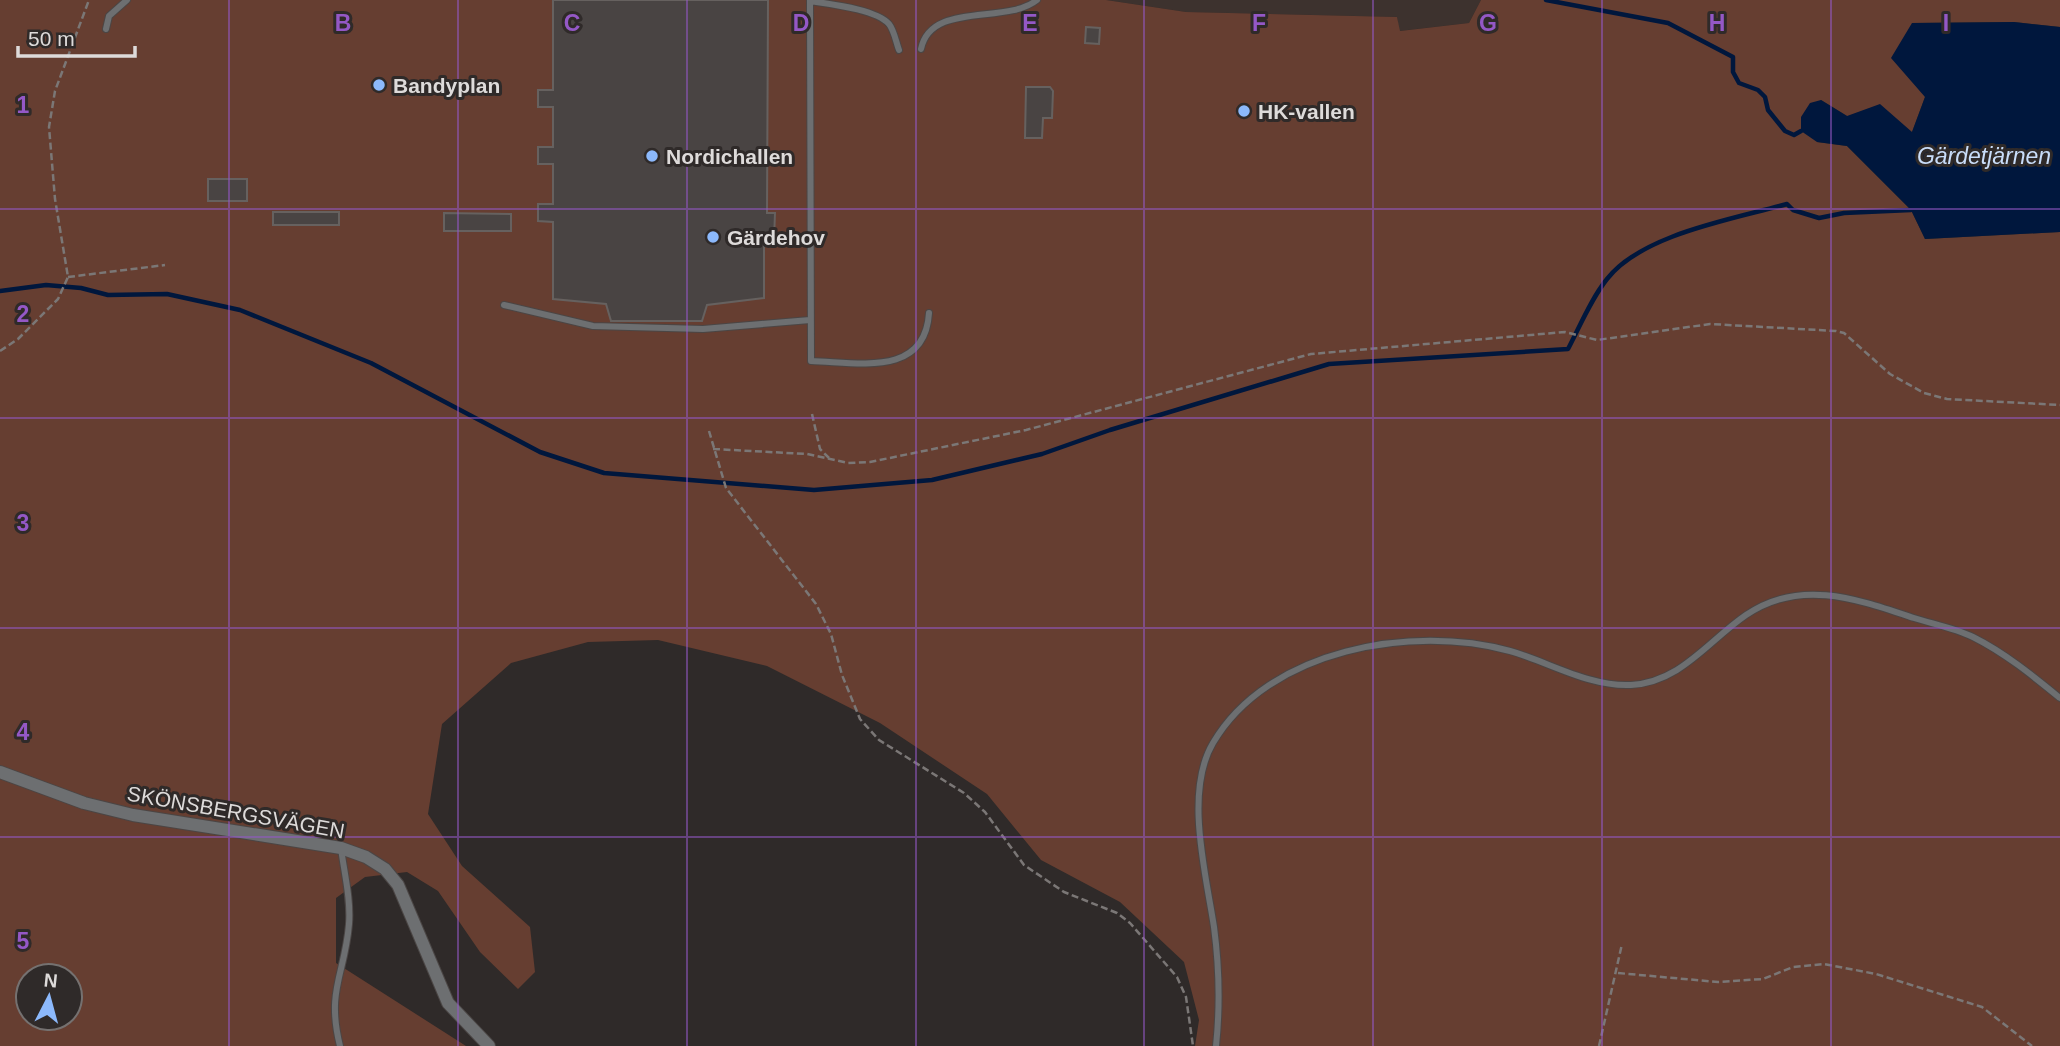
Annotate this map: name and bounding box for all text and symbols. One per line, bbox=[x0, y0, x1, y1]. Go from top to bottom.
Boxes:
text: B bbox=[335, 10, 351, 36]
text: C bbox=[564, 10, 580, 36]
text: D bbox=[793, 10, 809, 36]
text: E bbox=[1022, 10, 1038, 36]
text: F bbox=[1252, 10, 1266, 36]
text: G bbox=[1479, 10, 1497, 36]
text: H bbox=[1709, 10, 1725, 36]
text: I bbox=[1943, 10, 1949, 36]
scale bar bbox=[18, 14, 135, 58]
text: 50 m bbox=[28, 27, 75, 50]
place label: Bandyplan bbox=[393, 74, 500, 97]
marker: Bandyplan bbox=[371, 77, 387, 93]
text: 1 bbox=[17, 92, 30, 118]
place label: HK-vallen bbox=[1258, 100, 1355, 123]
marker: HK-vallen bbox=[1236, 103, 1252, 119]
water label: Gärdetjärnen bbox=[1917, 143, 2051, 169]
place label: Nordichallen bbox=[666, 145, 793, 168]
marker: Nordichallen bbox=[644, 148, 660, 164]
place label: Gärdehov bbox=[727, 226, 825, 249]
marker: Gärdehov bbox=[705, 229, 721, 245]
text: 2 bbox=[17, 301, 29, 327]
text: 3 bbox=[17, 510, 29, 536]
text: 4 bbox=[17, 719, 30, 745]
street label: SKÖNSBERGSVÄGEN bbox=[125, 782, 347, 842]
text: 5 bbox=[17, 928, 30, 954]
north arrow bbox=[14, 962, 84, 1032]
text: N bbox=[43, 969, 59, 992]

